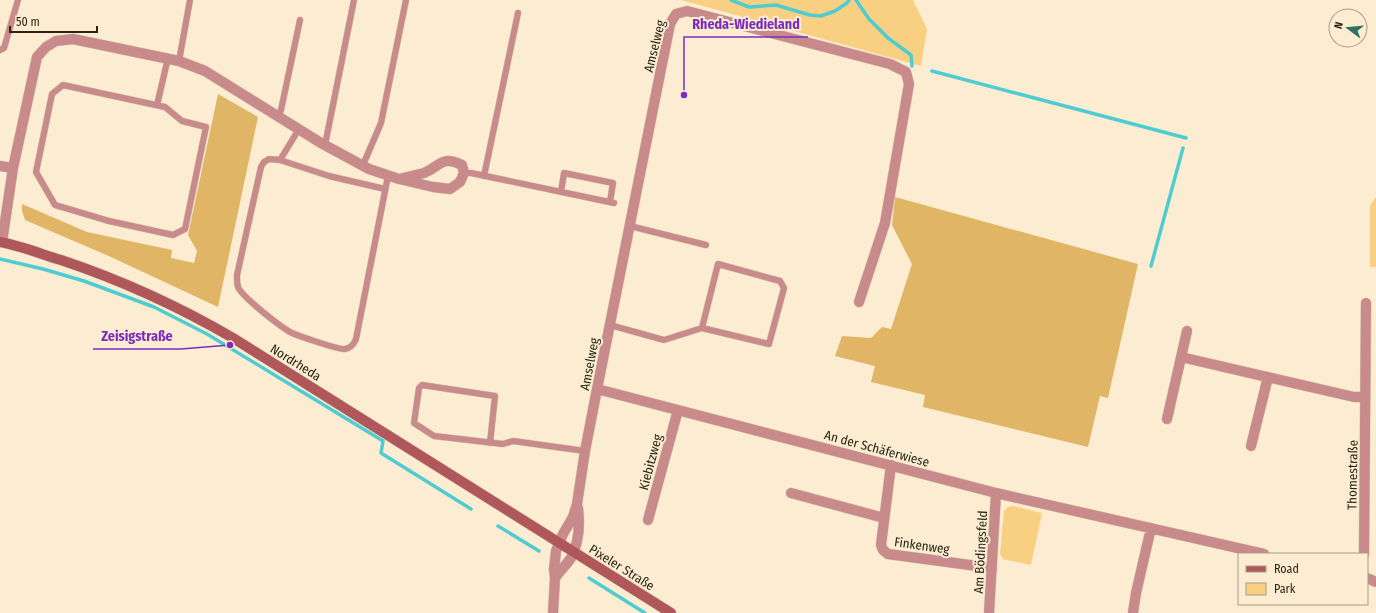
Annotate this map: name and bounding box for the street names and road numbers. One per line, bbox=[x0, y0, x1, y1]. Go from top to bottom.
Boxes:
street label: Amselweg bbox=[641, 18, 668, 74]
street label: Amselweg bbox=[577, 336, 602, 392]
street label: Nordrheda bbox=[268, 341, 324, 384]
street label: An der Schäferwiese bbox=[823, 427, 931, 470]
street label: Kiebitzweg bbox=[636, 432, 665, 492]
street label: Thomestraße bbox=[1344, 440, 1361, 510]
street label: Am Bödingsfeld bbox=[971, 510, 990, 594]
street label: Finkenweg bbox=[893, 534, 951, 557]
street label: Pixeler Straße bbox=[586, 541, 657, 593]

